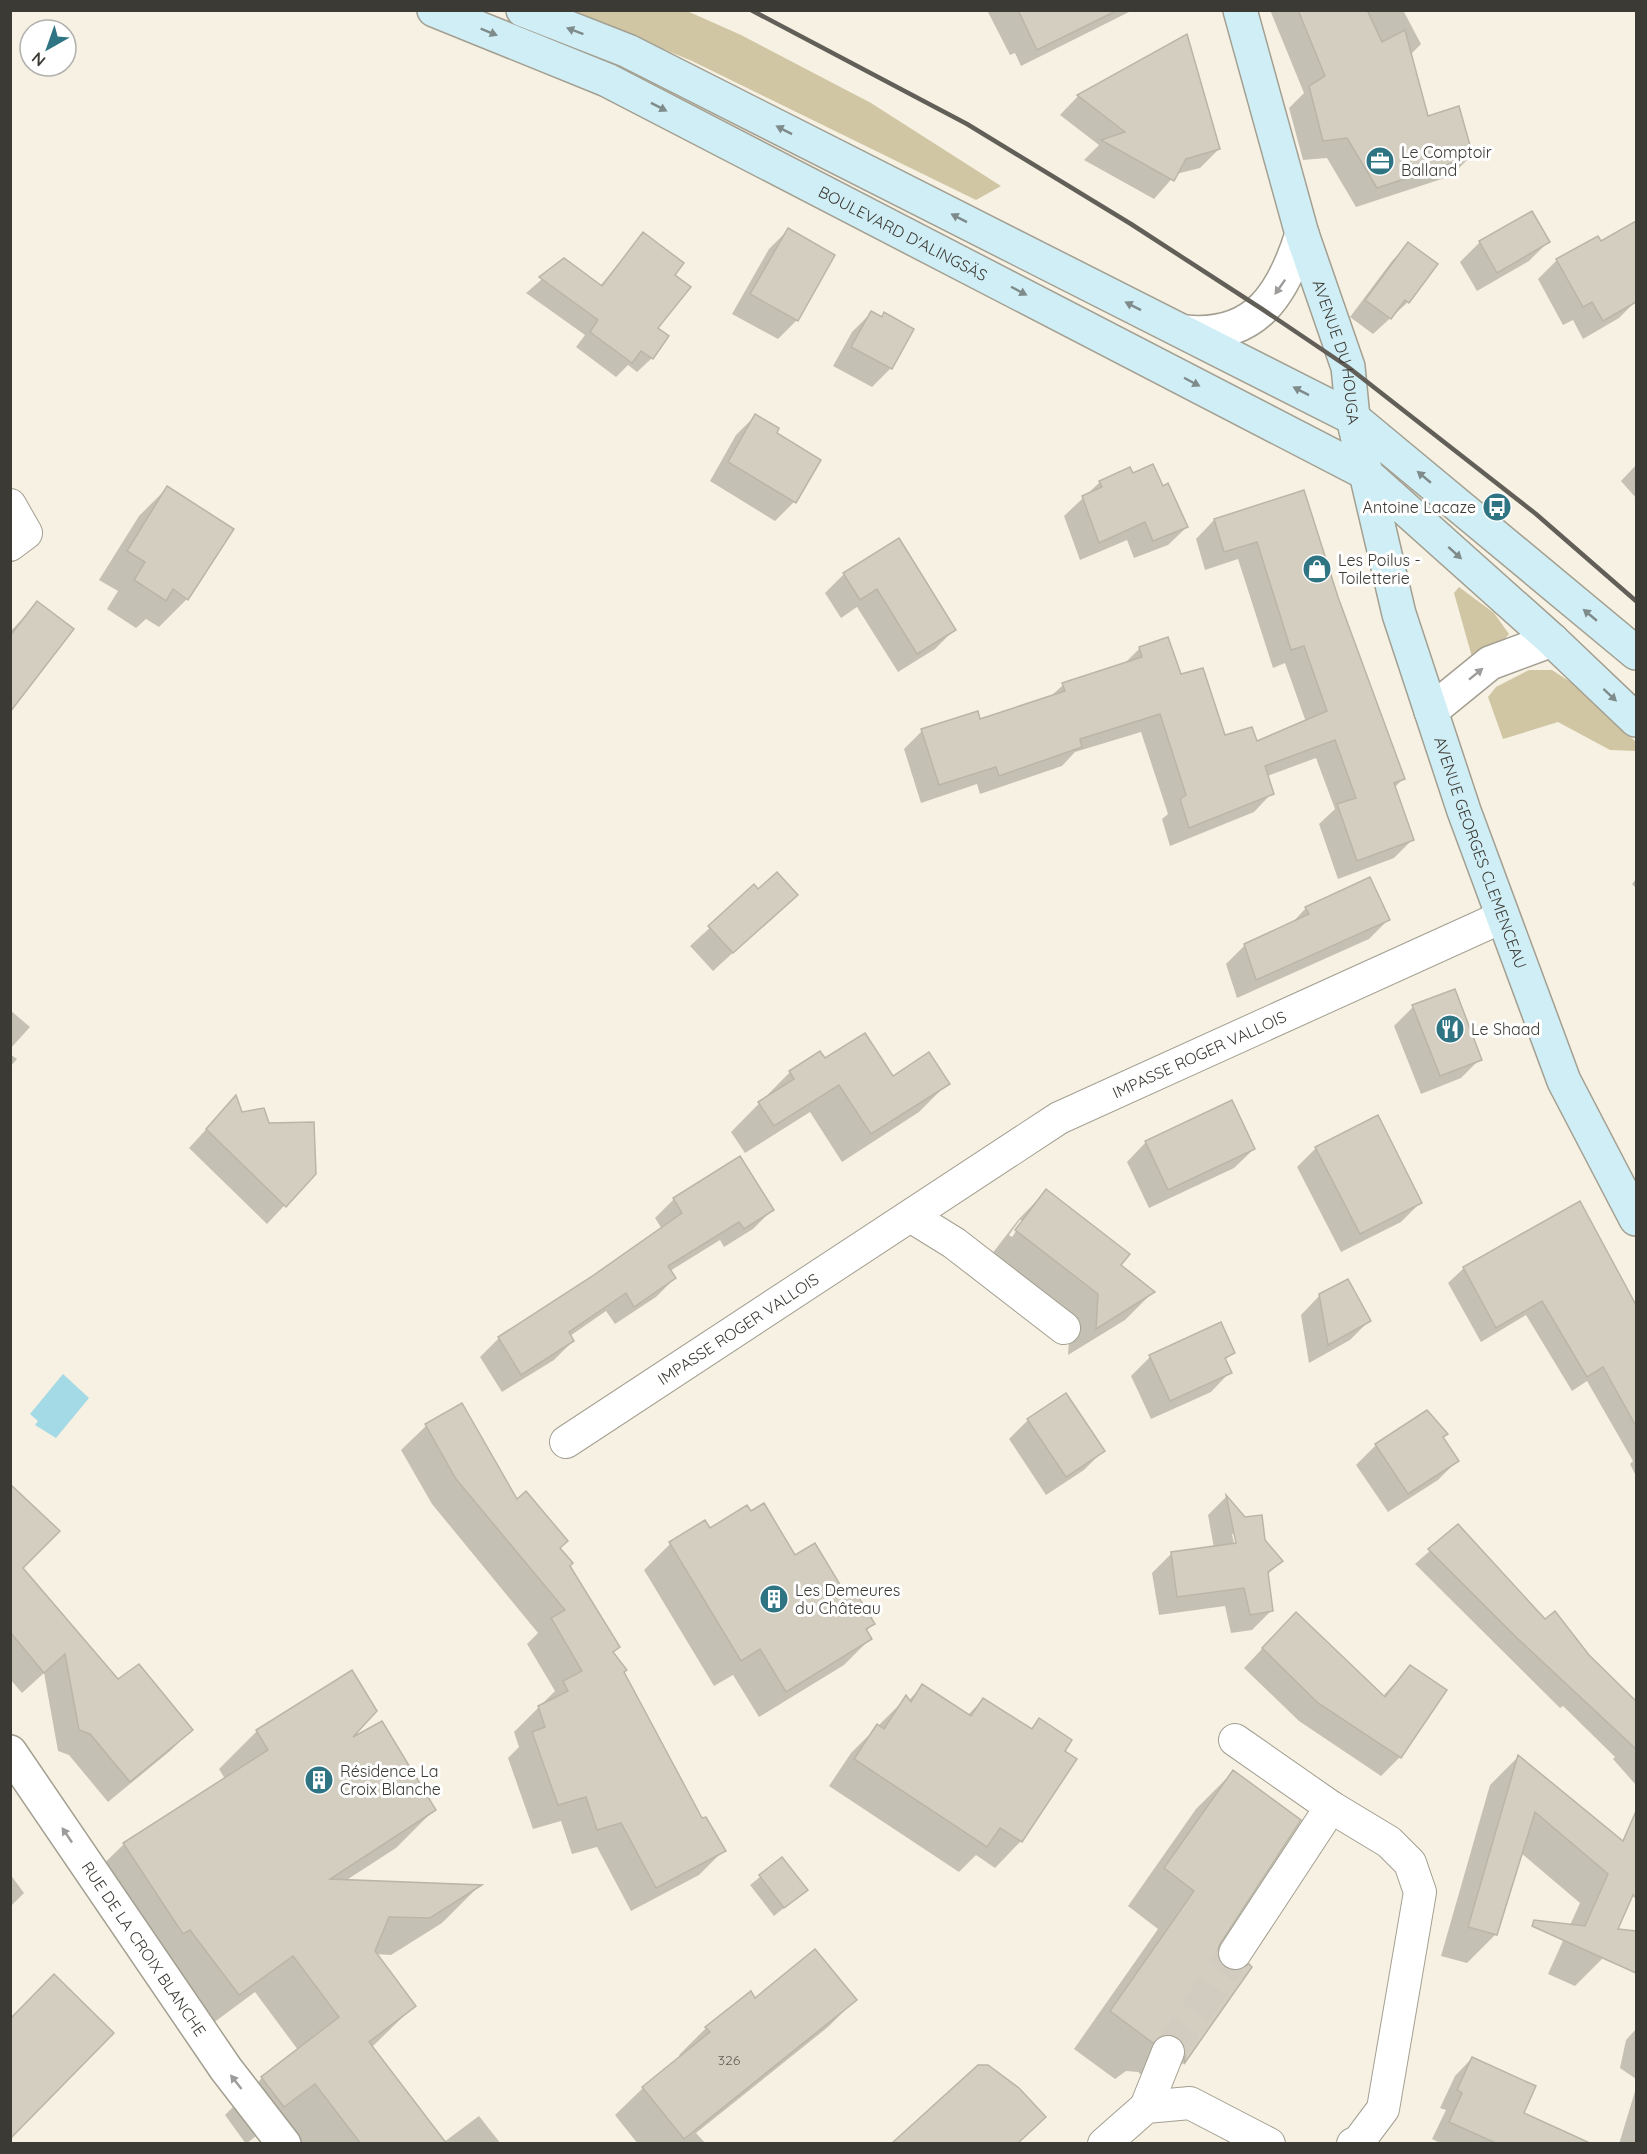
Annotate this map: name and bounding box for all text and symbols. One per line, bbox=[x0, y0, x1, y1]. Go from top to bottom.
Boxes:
north arrow bbox=[18, 18, 78, 78]
one-way arrow bbox=[566, 26, 584, 36]
one-way arrow bbox=[480, 27, 498, 37]
text: N bbox=[27, 48, 49, 71]
one-way arrow bbox=[650, 101, 668, 111]
one-way arrow bbox=[776, 125, 793, 135]
place label: Le Comptoir Balland bbox=[1401, 142, 1492, 180]
office icon: Le Comptoir Balland bbox=[1364, 145, 1396, 177]
street label: BOULEVARD D'ALINGSÄS bbox=[815, 181, 991, 285]
one-way arrow bbox=[950, 213, 967, 223]
street label: AVENUE DU HOUGA bbox=[1309, 277, 1364, 426]
one-way arrow bbox=[1274, 279, 1286, 295]
one-way arrow bbox=[1011, 287, 1028, 296]
one-way arrow bbox=[1124, 301, 1141, 310]
one-way arrow bbox=[1184, 377, 1201, 387]
one-way arrow bbox=[1293, 386, 1310, 396]
one-way arrow bbox=[1416, 470, 1432, 483]
bus stop icon: Antoine Lacaze bbox=[1481, 491, 1513, 523]
place label: Antoine Lacaze bbox=[1363, 497, 1476, 517]
one-way arrow bbox=[1447, 546, 1462, 559]
place label: Les Poilus - Toiletterie bbox=[1338, 550, 1421, 588]
shop icon: Les Poilus - Toiletterie bbox=[1301, 553, 1333, 585]
one-way arrow bbox=[1583, 609, 1598, 621]
one-way arrow bbox=[1468, 667, 1484, 680]
one-way arrow bbox=[1602, 687, 1616, 701]
street label: AVENUE GEORGES CLEMENCEAU bbox=[1430, 734, 1531, 971]
street label: IMPASSE ROGER VALLOIS bbox=[1109, 1006, 1289, 1102]
restaurant icon: Le Shaad bbox=[1434, 1013, 1466, 1045]
place label: Le Shaad bbox=[1471, 1019, 1540, 1039]
street label: IMPASSE ROGER VALLOIS bbox=[654, 1269, 823, 1389]
place label: Les Demeures du Château bbox=[795, 1580, 900, 1618]
building icon: Les Demeures du Château bbox=[758, 1583, 790, 1615]
place label: Résidence La Croix Blanche bbox=[340, 1761, 441, 1799]
building icon: Résidence La Croix Blanche bbox=[303, 1764, 335, 1796]
one-way arrow bbox=[61, 1827, 73, 1843]
street label: RUE DE LA CROIX BLANCHE bbox=[77, 1857, 211, 2040]
house number: 326 bbox=[718, 2051, 741, 2069]
one-way arrow bbox=[230, 2074, 243, 2090]

